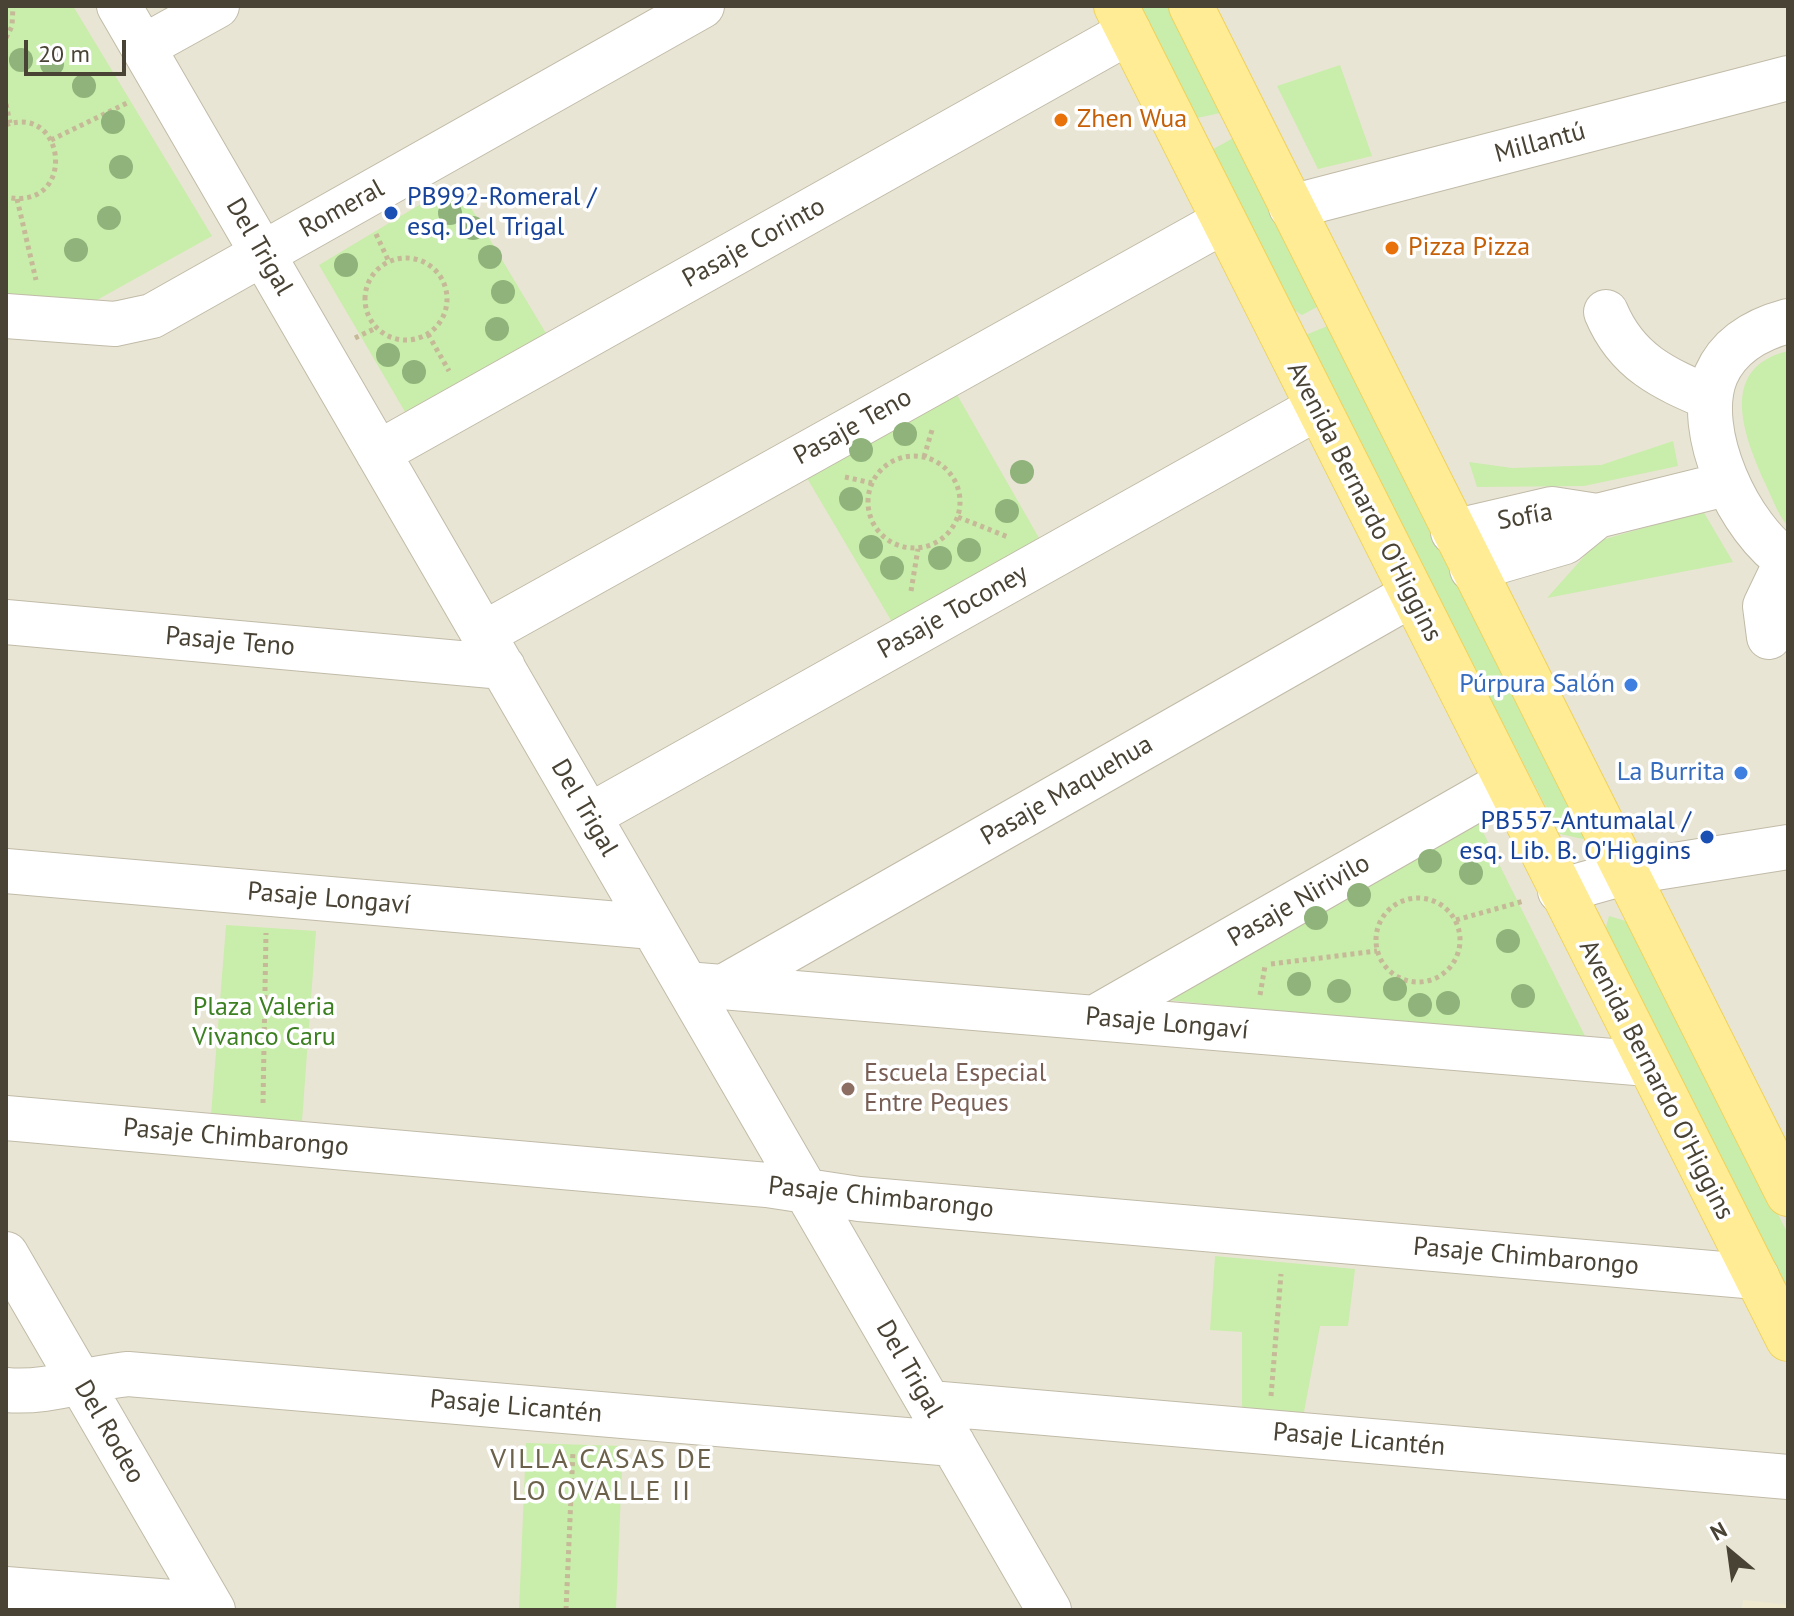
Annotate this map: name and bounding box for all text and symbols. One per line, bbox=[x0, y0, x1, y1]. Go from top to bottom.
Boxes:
scale bar bbox=[28, 24, 130, 74]
text: 20 m bbox=[38, 38, 90, 69]
place label: Zhen Wua bbox=[1077, 104, 1187, 136]
marker: Zhen Wua bbox=[1052, 111, 1070, 129]
street label: Millantú bbox=[1491, 116, 1589, 170]
street label: Romeral bbox=[294, 173, 390, 245]
place label: PB992-Romeral / esq. Del Trigal bbox=[407, 182, 597, 244]
street label: Pasaje Corinto bbox=[677, 191, 831, 295]
street label: Del Trigal bbox=[219, 193, 299, 301]
marker: PB992-Romeral / esq. Del Trigal bbox=[382, 204, 400, 222]
place label: Pizza Pizza bbox=[1408, 232, 1530, 264]
marker: Pizza Pizza bbox=[1383, 239, 1401, 257]
street label: Avenida Bernardo O'Higgins bbox=[1280, 357, 1448, 647]
street label: Pasaje Teno bbox=[789, 382, 917, 472]
street label: Sofía bbox=[1495, 497, 1555, 537]
street label: Pasaje Toconey bbox=[873, 558, 1033, 666]
street label: Pasaje Teno bbox=[164, 621, 296, 663]
place label: Púrpura Salón bbox=[1459, 669, 1615, 701]
marker: Púrpura Salón bbox=[1622, 676, 1640, 694]
street label: Pasaje Maquehua bbox=[976, 729, 1158, 853]
street label: Del Trigal bbox=[544, 754, 624, 862]
place label: La Burrita bbox=[1617, 757, 1725, 789]
marker: La Burrita bbox=[1732, 764, 1750, 782]
place label: PB557-Antumalal / esq. Lib. B. O'Higgins bbox=[1459, 806, 1691, 868]
marker: PB557-Antumalal / esq. Lib. B. O'Higgins bbox=[1698, 828, 1716, 846]
street label: Pasaje Nirivilo bbox=[1222, 848, 1376, 954]
street label: Pasaje Longaví bbox=[246, 876, 412, 922]
street label: Avenida Bernardo O'Higgins bbox=[1572, 935, 1740, 1225]
park label: Plaza Valeria Vivanco Caru bbox=[192, 992, 336, 1054]
street label: Pasaje Longaví bbox=[1084, 1001, 1250, 1047]
place label: Escuela Especial Entre Peques bbox=[864, 1058, 1046, 1120]
marker: Escuela Especial Entre Peques bbox=[839, 1080, 857, 1098]
street label: Pasaje Chimbarongo bbox=[122, 1113, 350, 1163]
street label: Pasaje Chimbarongo bbox=[767, 1171, 995, 1225]
street label: Pasaje Chimbarongo bbox=[1412, 1232, 1640, 1282]
street label: Del Trigal bbox=[869, 1315, 949, 1423]
street label: Del Rodeo bbox=[67, 1375, 151, 1489]
street label: Pasaje Licantén bbox=[429, 1384, 603, 1430]
street label: Pasaje Licantén bbox=[1272, 1417, 1446, 1463]
district label: VILLA CASAS DE LO OVALLE II bbox=[490, 1443, 714, 1509]
north arrow bbox=[1690, 1512, 1770, 1592]
text: N bbox=[1705, 1515, 1731, 1547]

